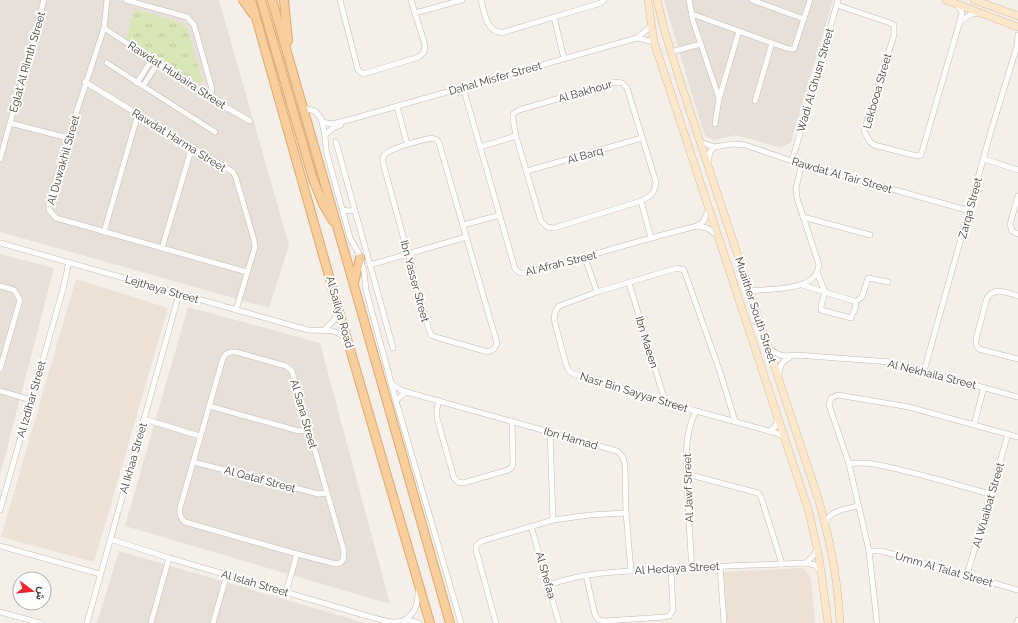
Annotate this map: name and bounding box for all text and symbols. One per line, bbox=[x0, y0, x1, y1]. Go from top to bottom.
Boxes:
street label: Eglat Al Rimth Street bbox=[7, 10, 48, 114]
street label: Wadi Al Ghusn Street bbox=[794, 26, 837, 134]
street label: Rawdat Hubaira Street bbox=[125, 39, 228, 112]
street label: Lekbooa Street bbox=[861, 52, 895, 130]
street label: Dahal Misfer Street bbox=[447, 59, 543, 98]
street label: Al Bakhour bbox=[557, 78, 614, 105]
street label: Rawdat Harma Street bbox=[129, 106, 228, 175]
street label: Al Duwakhil Street bbox=[44, 113, 83, 206]
street label: Al Barq bbox=[566, 144, 605, 167]
street label: Rawdat Al Tair Street bbox=[790, 155, 894, 196]
street label: Zarqa Street bbox=[956, 176, 985, 240]
street label: Ibn Yasser Street bbox=[397, 239, 432, 324]
street label: Al Afrah Street bbox=[524, 248, 598, 279]
street label: Muaither South Street bbox=[732, 256, 779, 365]
street label: Lejthaya Street bbox=[123, 273, 201, 306]
street label: Al Sailiya Road bbox=[323, 275, 356, 350]
street label: Ibn Maeen bbox=[632, 315, 661, 370]
street label: Al Nekhaila Street bbox=[886, 357, 978, 392]
street label: Al Izdihar Street bbox=[14, 359, 49, 439]
street label: Nasr Bin Sayyar Street bbox=[578, 370, 690, 415]
street label: Al Sana Street bbox=[287, 378, 320, 450]
street label: Al Ikhaa Street bbox=[117, 421, 150, 495]
street label: Ibn Hamad bbox=[542, 425, 600, 452]
street label: Al Jawf Street bbox=[681, 453, 696, 523]
street label: Al Wuaibat Street bbox=[970, 461, 1007, 549]
street label: Al Qataf Street bbox=[223, 464, 297, 495]
street label: Umm Al Talat Street bbox=[894, 549, 994, 590]
street label: Al Shefaa bbox=[533, 550, 558, 600]
street label: Al Hedaya Street bbox=[634, 560, 720, 577]
street label: Al Islah Street bbox=[220, 568, 290, 599]
north arrow bbox=[12, 571, 52, 611]
text: ش bbox=[33, 585, 49, 602]

